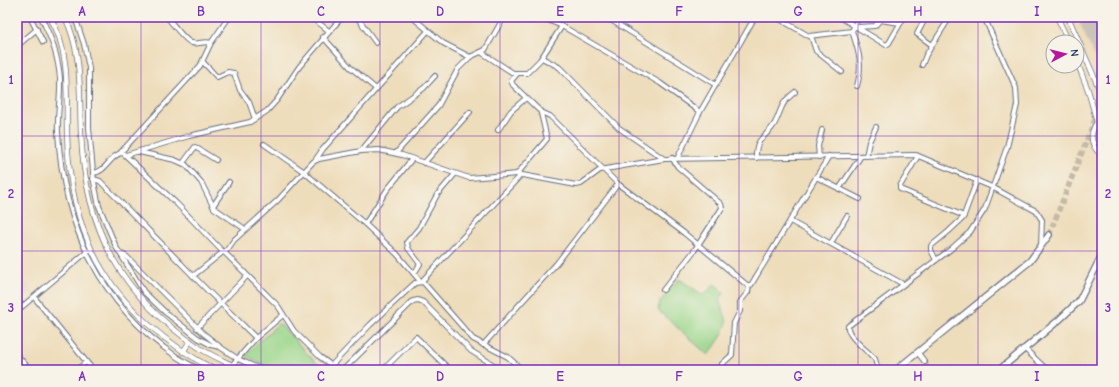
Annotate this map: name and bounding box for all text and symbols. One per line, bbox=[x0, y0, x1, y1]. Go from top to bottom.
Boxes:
text: A bbox=[78, 4, 86, 19]
text: B bbox=[197, 4, 205, 19]
text: C bbox=[317, 4, 325, 19]
text: D bbox=[436, 4, 444, 19]
text: E bbox=[556, 4, 564, 19]
text: F bbox=[675, 4, 683, 19]
text: G bbox=[793, 4, 803, 19]
text: H bbox=[913, 4, 923, 19]
text: I bbox=[1034, 4, 1040, 19]
north arrow bbox=[1045, 34, 1085, 74]
text: N bbox=[1068, 48, 1081, 57]
text: 1 bbox=[8, 72, 14, 87]
text: 1 bbox=[1105, 72, 1111, 87]
text: 2 bbox=[8, 186, 14, 201]
text: 2 bbox=[1105, 186, 1111, 201]
text: 3 bbox=[8, 300, 14, 315]
text: 3 bbox=[1105, 300, 1111, 315]
text: A bbox=[78, 369, 86, 384]
text: B bbox=[197, 369, 205, 384]
text: C bbox=[317, 369, 325, 384]
text: D bbox=[436, 369, 444, 384]
text: E bbox=[556, 369, 564, 384]
text: F bbox=[675, 369, 683, 384]
text: G bbox=[793, 369, 803, 384]
text: H bbox=[913, 369, 923, 384]
text: I bbox=[1034, 369, 1040, 384]

